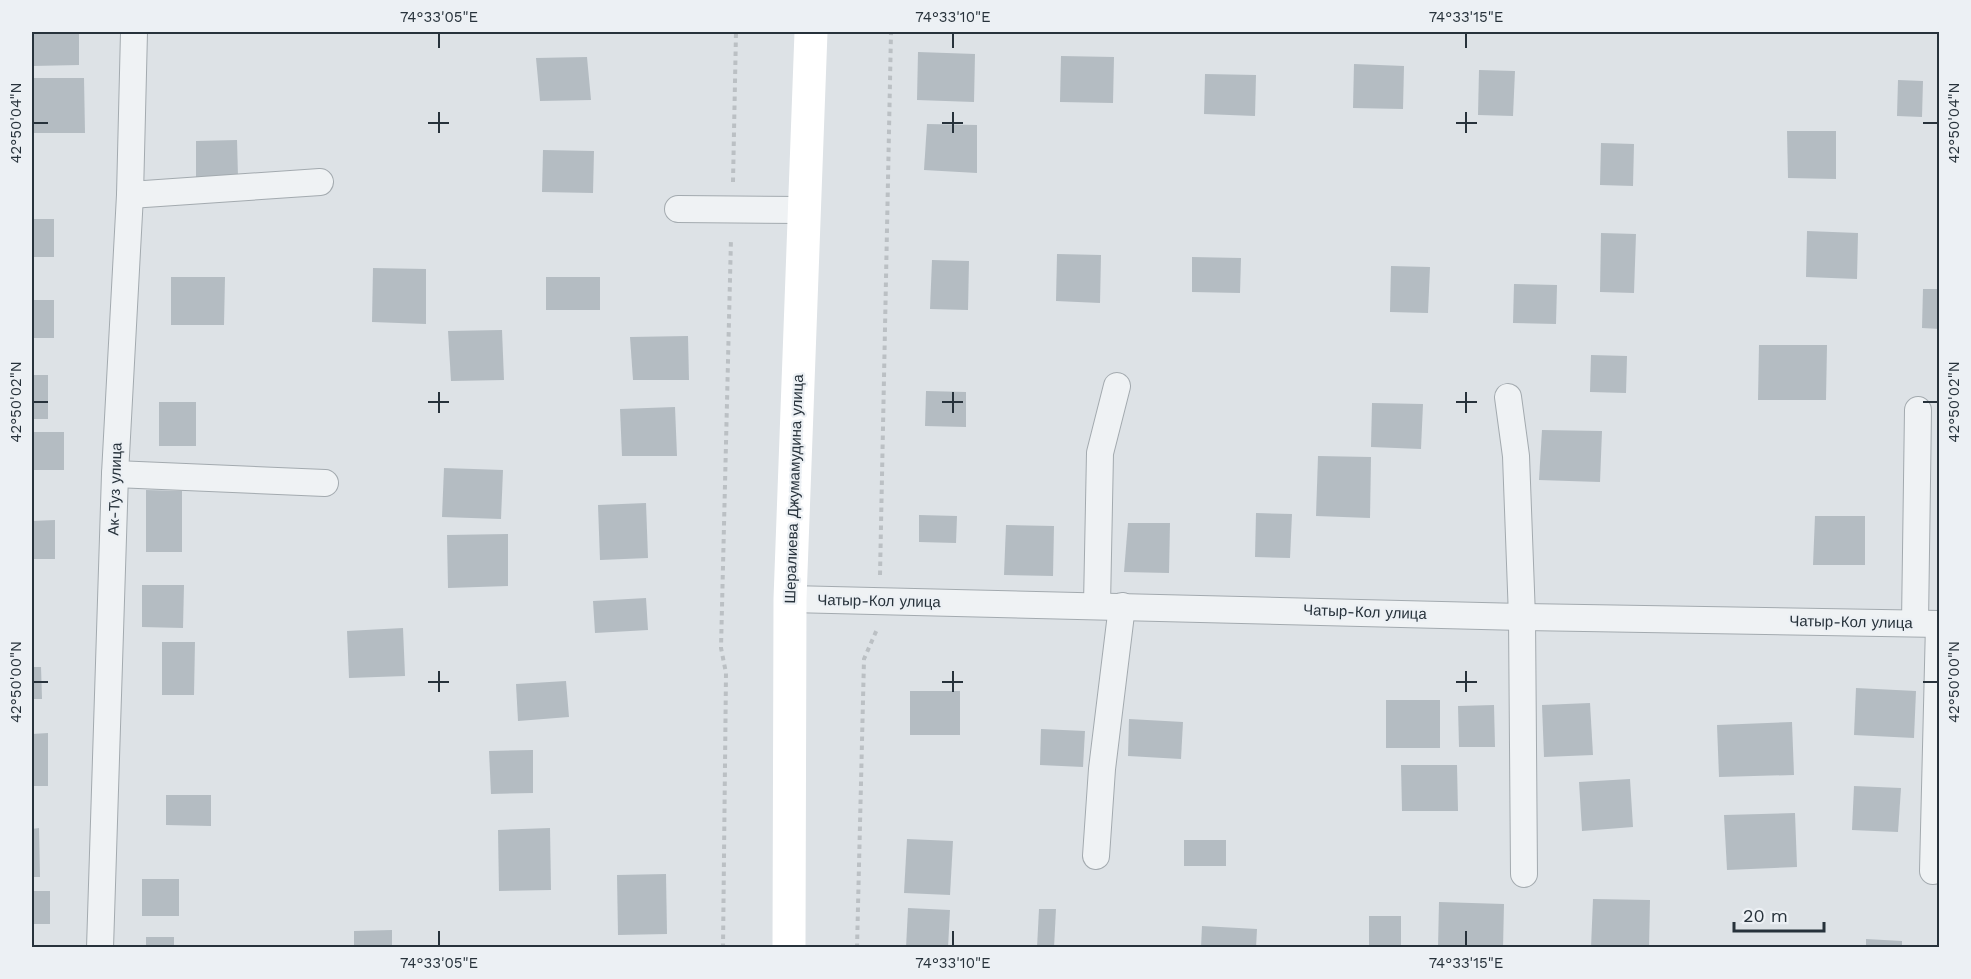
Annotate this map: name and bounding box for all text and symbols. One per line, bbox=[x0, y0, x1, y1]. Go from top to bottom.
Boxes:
text: 74°33'05"E bbox=[400, 8, 478, 26]
text: 74°33'10"E bbox=[915, 8, 991, 26]
text: 74°33'15"E bbox=[1429, 8, 1503, 26]
text: 42°50'04"N bbox=[7, 82, 25, 164]
text: 42°50'04"N bbox=[1945, 82, 1963, 164]
text: 42°50'02"N bbox=[7, 361, 25, 443]
text: 42°50'02"N bbox=[1945, 361, 1963, 443]
street label: Шералиева Джумамудина улица bbox=[781, 373, 807, 604]
street label: Ак-Туз улица bbox=[104, 441, 126, 536]
street label: Чатыр-Кол улица bbox=[817, 591, 942, 611]
street label: Чатыр-Кол улица bbox=[1303, 601, 1428, 623]
street label: Чатыр-Кол улица bbox=[1789, 612, 1914, 632]
text: 42°50'00"N bbox=[7, 641, 25, 723]
text: 42°50'00"N bbox=[1945, 641, 1963, 723]
scale bar bbox=[1734, 895, 1824, 933]
text: 20 m bbox=[1743, 905, 1788, 926]
text: 74°33'05"E bbox=[400, 954, 478, 972]
text: 74°33'10"E bbox=[915, 954, 991, 972]
text: 74°33'15"E bbox=[1429, 954, 1503, 972]

